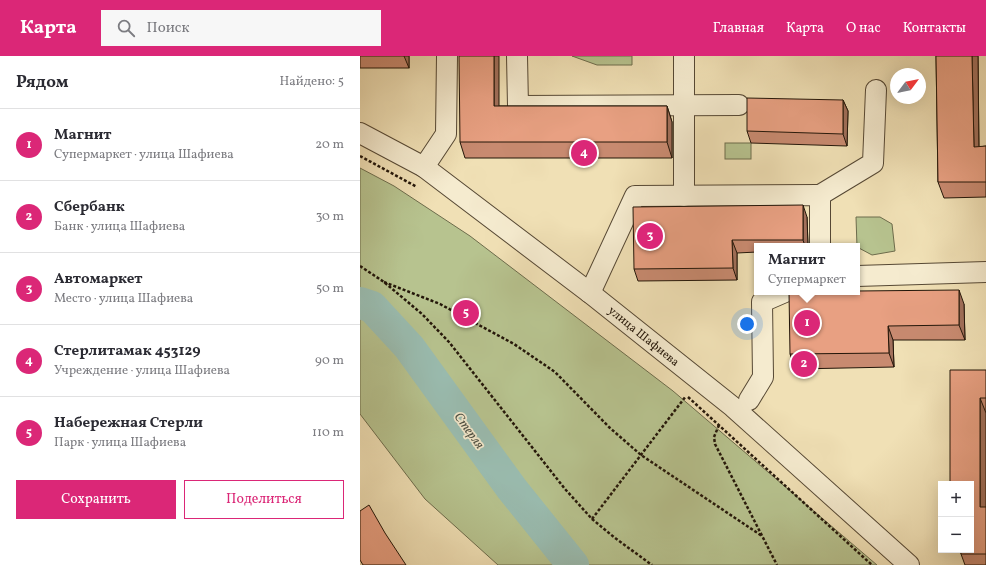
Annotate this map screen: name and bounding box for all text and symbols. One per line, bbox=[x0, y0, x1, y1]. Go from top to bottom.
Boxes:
search box bbox=[101, 10, 381, 46]
text: Карта bbox=[20, 15, 77, 41]
icon: search bbox=[115, 17, 137, 39]
text: Поиск bbox=[147, 18, 190, 39]
text: Главная bbox=[713, 19, 764, 38]
text: Карта bbox=[786, 19, 824, 38]
text: О нас bbox=[846, 19, 881, 38]
text: Контакты bbox=[903, 19, 966, 38]
north arrow bbox=[890, 68, 926, 104]
text: Рядом bbox=[16, 71, 69, 94]
text: Найдено: 5 bbox=[280, 73, 344, 91]
text: Магнит bbox=[54, 125, 111, 146]
text: 1 bbox=[26, 136, 32, 154]
text: 20 m bbox=[315, 136, 344, 154]
pin: 4 bbox=[571, 138, 597, 168]
text: Супермаркет · улица Шафиева bbox=[54, 146, 234, 164]
text: Сбербанк bbox=[54, 197, 125, 218]
text: 2 bbox=[26, 208, 32, 226]
text: 30 m bbox=[316, 208, 344, 226]
text: Банк · улица Шафиева bbox=[54, 218, 185, 236]
pin: 3 bbox=[637, 221, 663, 251]
popup bbox=[754, 243, 860, 295]
text: Магнит bbox=[768, 250, 826, 271]
text: Автомаркет bbox=[54, 269, 143, 290]
text: Супермаркет bbox=[768, 271, 846, 289]
text: 3 bbox=[26, 280, 32, 298]
text: 50 m bbox=[316, 280, 344, 298]
text: Место · улица Шафиева bbox=[54, 290, 193, 308]
pin: 5 bbox=[453, 298, 479, 328]
street label: улица Шафиева bbox=[604, 303, 682, 370]
pin: 1 bbox=[794, 308, 820, 338]
your location bbox=[737, 314, 757, 334]
text: Стерлитамак 453129 bbox=[54, 341, 201, 362]
pin: 2 bbox=[791, 349, 817, 379]
text: 4 bbox=[25, 352, 33, 370]
text: 90 m bbox=[315, 352, 344, 370]
text: Учреждение · улица Шафиева bbox=[54, 362, 230, 380]
water label: Стерля bbox=[449, 409, 488, 453]
text: Набережная Стерли bbox=[54, 413, 203, 434]
text: 5 bbox=[26, 424, 32, 442]
text: 110 m bbox=[312, 424, 344, 442]
text: Парк · улица Шафиева bbox=[54, 434, 186, 452]
button: Сохранить bbox=[16, 480, 176, 519]
button: Поделиться bbox=[184, 480, 344, 519]
map controls bbox=[938, 481, 974, 553]
button: + bbox=[938, 481, 974, 517]
button: − bbox=[938, 517, 974, 553]

